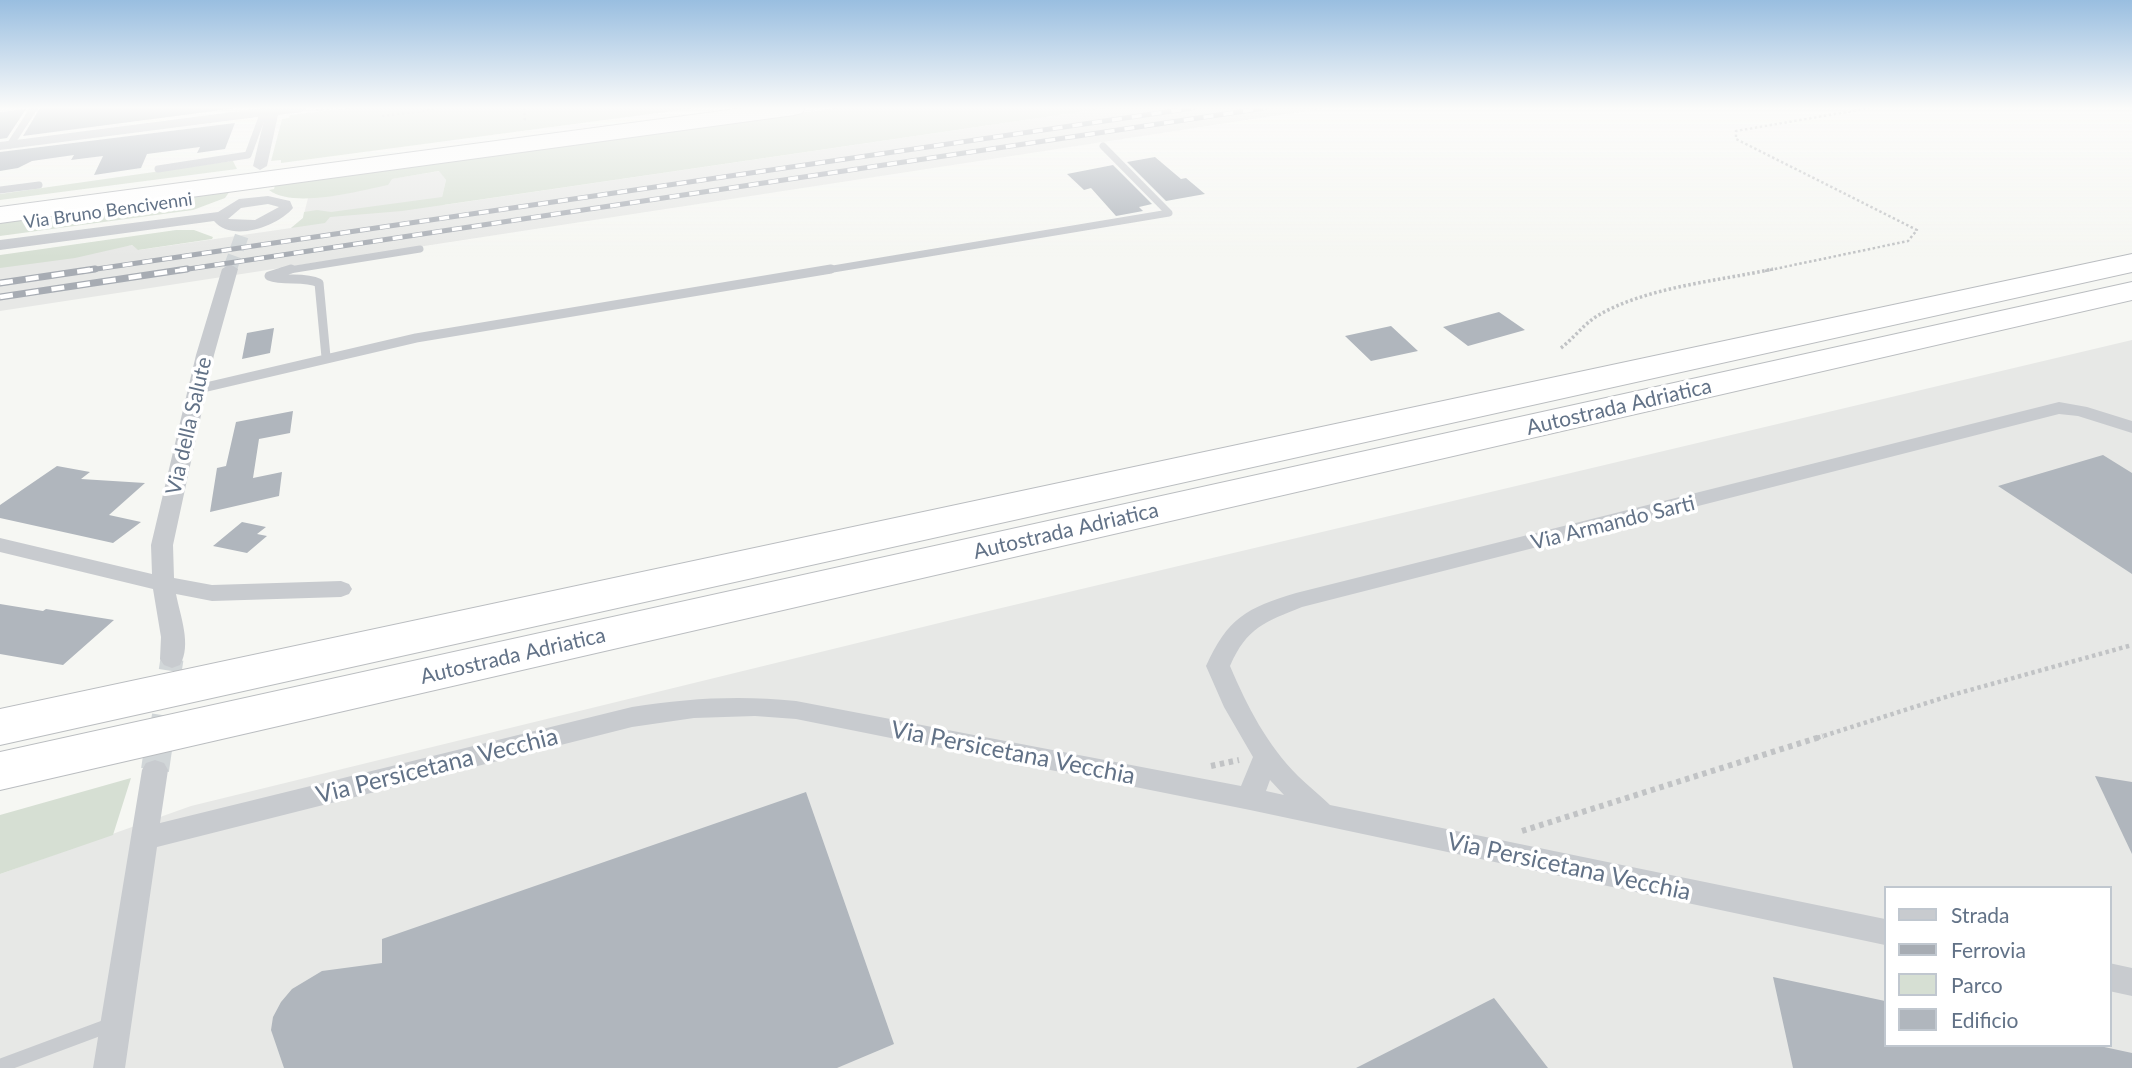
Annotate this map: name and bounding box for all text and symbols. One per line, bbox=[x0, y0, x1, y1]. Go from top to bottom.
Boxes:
street label: Via Bruno Bencivenni bbox=[22, 188, 194, 234]
street label: Via della Salute bbox=[161, 355, 217, 497]
street label: Autostrada Adriatica bbox=[1524, 373, 1714, 441]
street label: Via Armando Sarti bbox=[1529, 490, 1697, 556]
street label: Autostrada Adriatica bbox=[971, 497, 1161, 565]
street label: Autostrada Adriatica bbox=[418, 622, 608, 690]
street label: Via Persicetana Vecchia bbox=[888, 715, 1138, 791]
street label: Via Persicetana Vecchia bbox=[313, 722, 561, 810]
street label: Via Persicetana Vecchia bbox=[1445, 827, 1693, 907]
legend bbox=[1884, 886, 2111, 1047]
text: Strada bbox=[1951, 902, 2010, 927]
text: Ferrovia bbox=[1951, 937, 2026, 962]
text: Parco bbox=[1951, 972, 2003, 997]
text: Edificio bbox=[1951, 1007, 2018, 1032]

